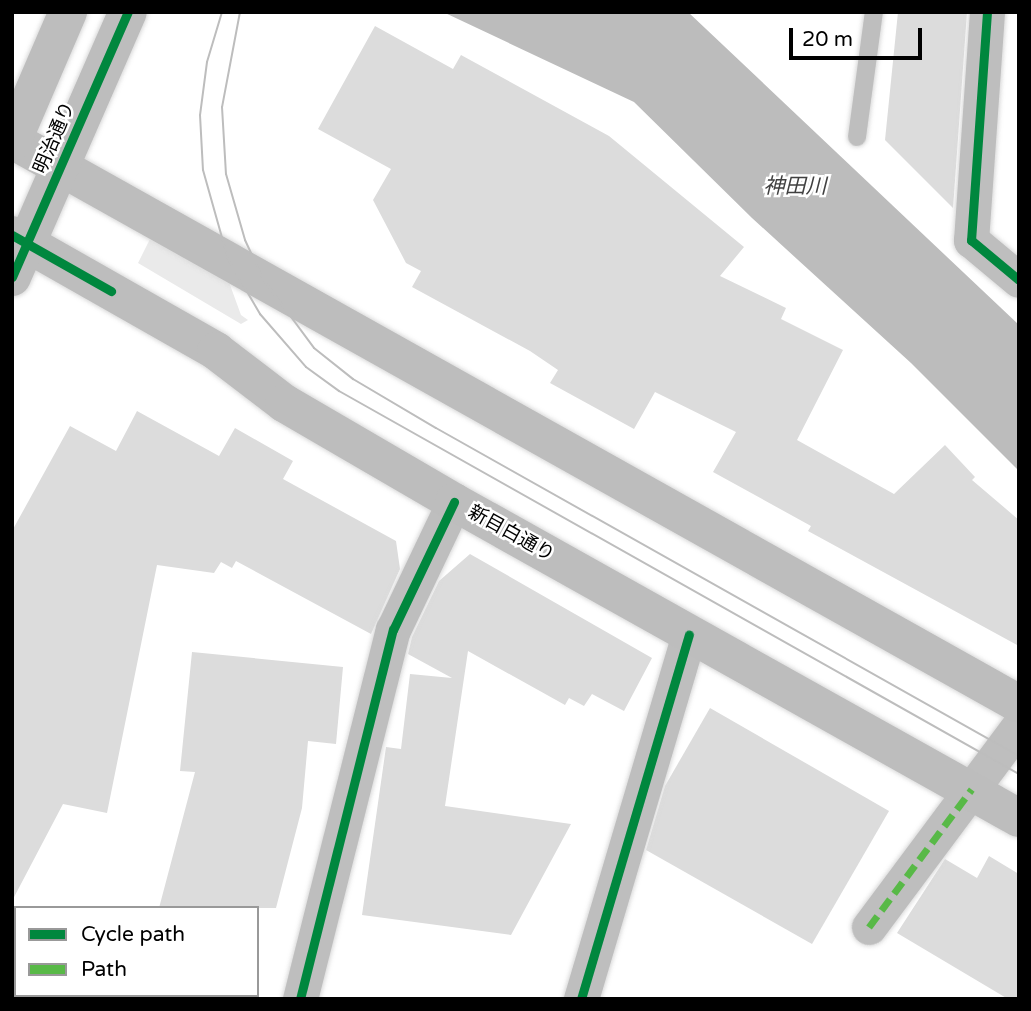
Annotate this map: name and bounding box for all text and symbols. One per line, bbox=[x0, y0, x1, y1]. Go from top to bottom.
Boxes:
scale bar bbox=[793, 14, 926, 58]
text: 20 m bbox=[802, 27, 853, 52]
street label: 明治通り bbox=[30, 99, 80, 177]
water label: 神田川 bbox=[764, 174, 826, 200]
street label: 新目白通り bbox=[464, 501, 558, 567]
legend bbox=[14, 906, 259, 997]
text: Cycle path bbox=[81, 922, 185, 947]
text: Path bbox=[81, 957, 127, 982]

